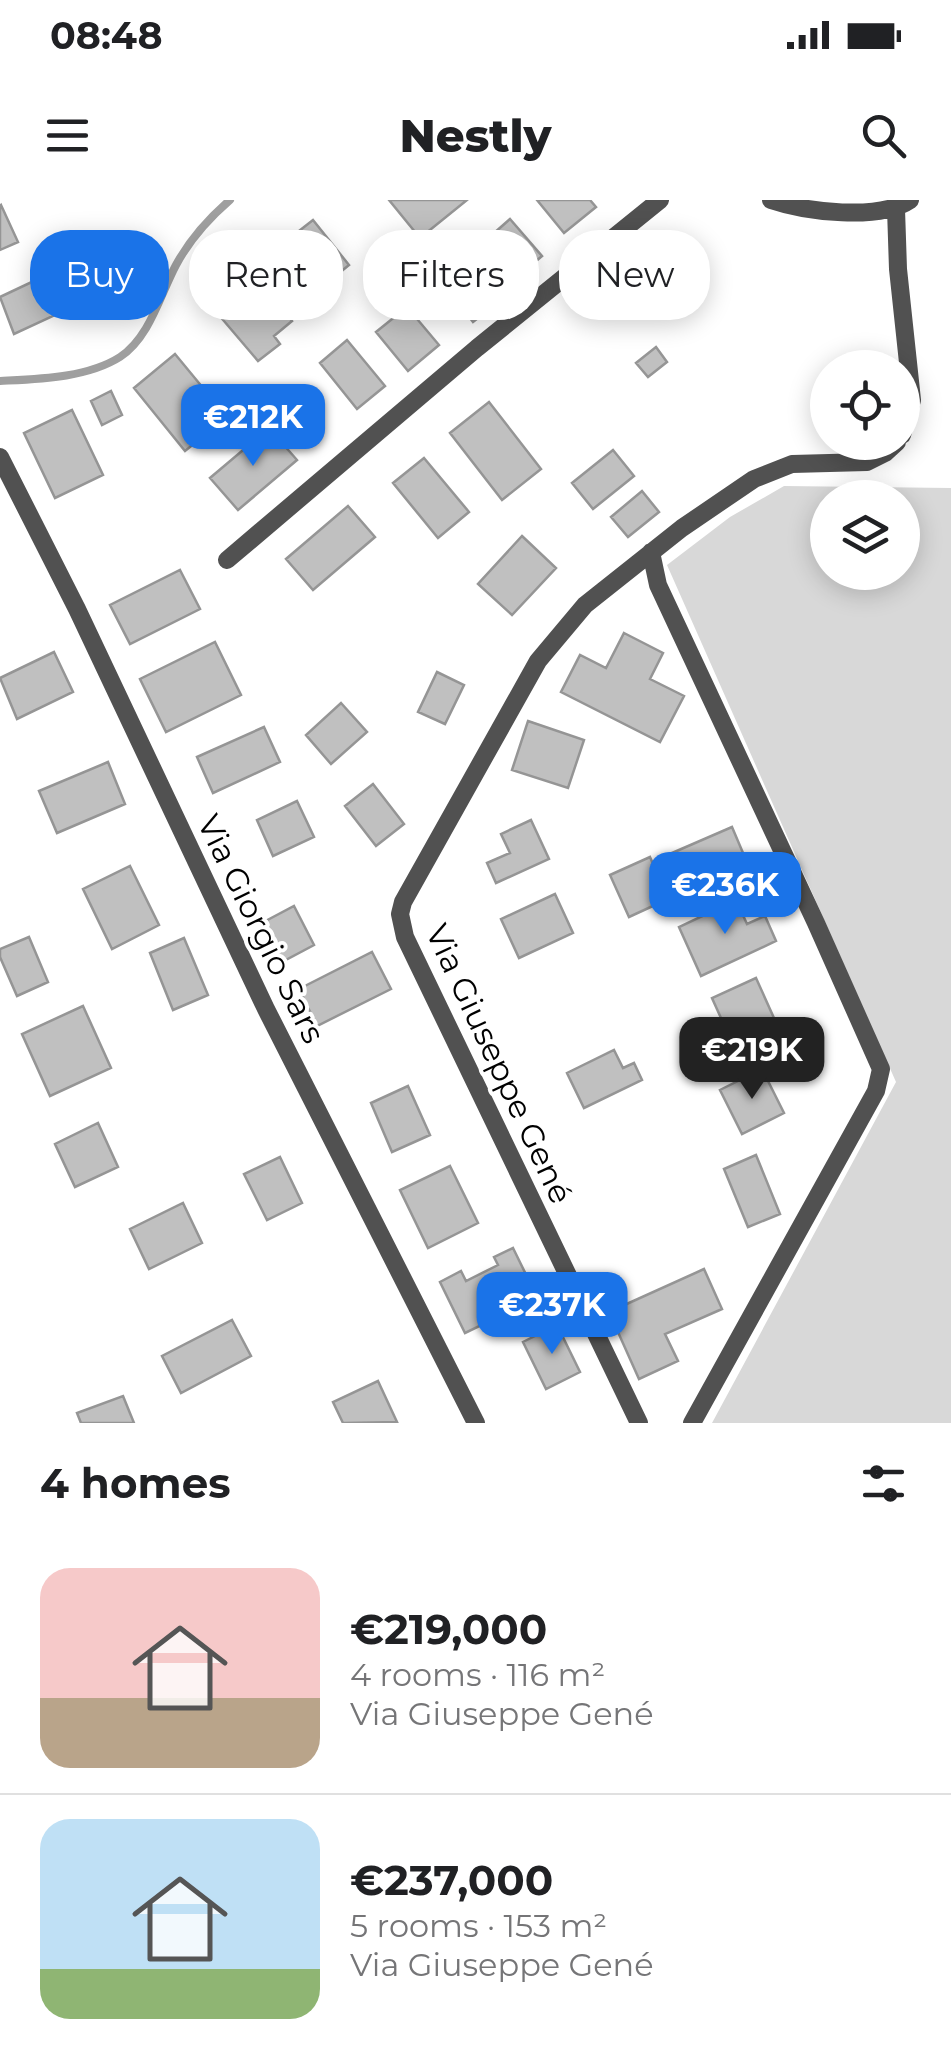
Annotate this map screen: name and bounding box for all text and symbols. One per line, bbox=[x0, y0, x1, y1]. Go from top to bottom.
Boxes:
text: 08:48 bbox=[50, 12, 162, 59]
icon: menu bbox=[40, 108, 95, 163]
text: Nestly bbox=[400, 108, 551, 163]
icon: search bbox=[856, 108, 911, 163]
chip: Buy bbox=[30, 230, 169, 320]
chip: Rent bbox=[189, 230, 343, 320]
chip: Filters bbox=[363, 230, 539, 320]
chip: New bbox=[559, 230, 710, 320]
map controls bbox=[810, 350, 920, 590]
button: locate bbox=[810, 350, 920, 460]
pin: €212K bbox=[183, 384, 323, 469]
text: €212K bbox=[203, 397, 303, 436]
button: layers bbox=[810, 480, 920, 590]
street label: Via Giorgio Sars bbox=[189, 808, 334, 1049]
pin: €236K bbox=[655, 852, 795, 937]
text: €236K bbox=[671, 865, 779, 904]
street label: Via Giuseppe Gené bbox=[418, 918, 581, 1210]
pin: €219K bbox=[682, 1017, 822, 1102]
text: €219K bbox=[701, 1030, 803, 1069]
pin: €237K bbox=[482, 1272, 622, 1357]
text: €237K bbox=[499, 1285, 605, 1324]
icon: filters bbox=[856, 1456, 911, 1511]
text: 4 homes bbox=[40, 1457, 231, 1509]
text: €219,000 bbox=[350, 1603, 547, 1655]
icon: home bbox=[120, 1608, 240, 1728]
text: 4 rooms · 116 m² bbox=[350, 1655, 605, 1694]
text: Via Giuseppe Gené bbox=[350, 1694, 654, 1733]
text: €237,000 bbox=[350, 1854, 553, 1906]
icon: home bbox=[120, 1859, 240, 1979]
text: 5 rooms · 153 m² bbox=[350, 1906, 607, 1945]
text: Via Giuseppe Gené bbox=[350, 1945, 654, 1984]

